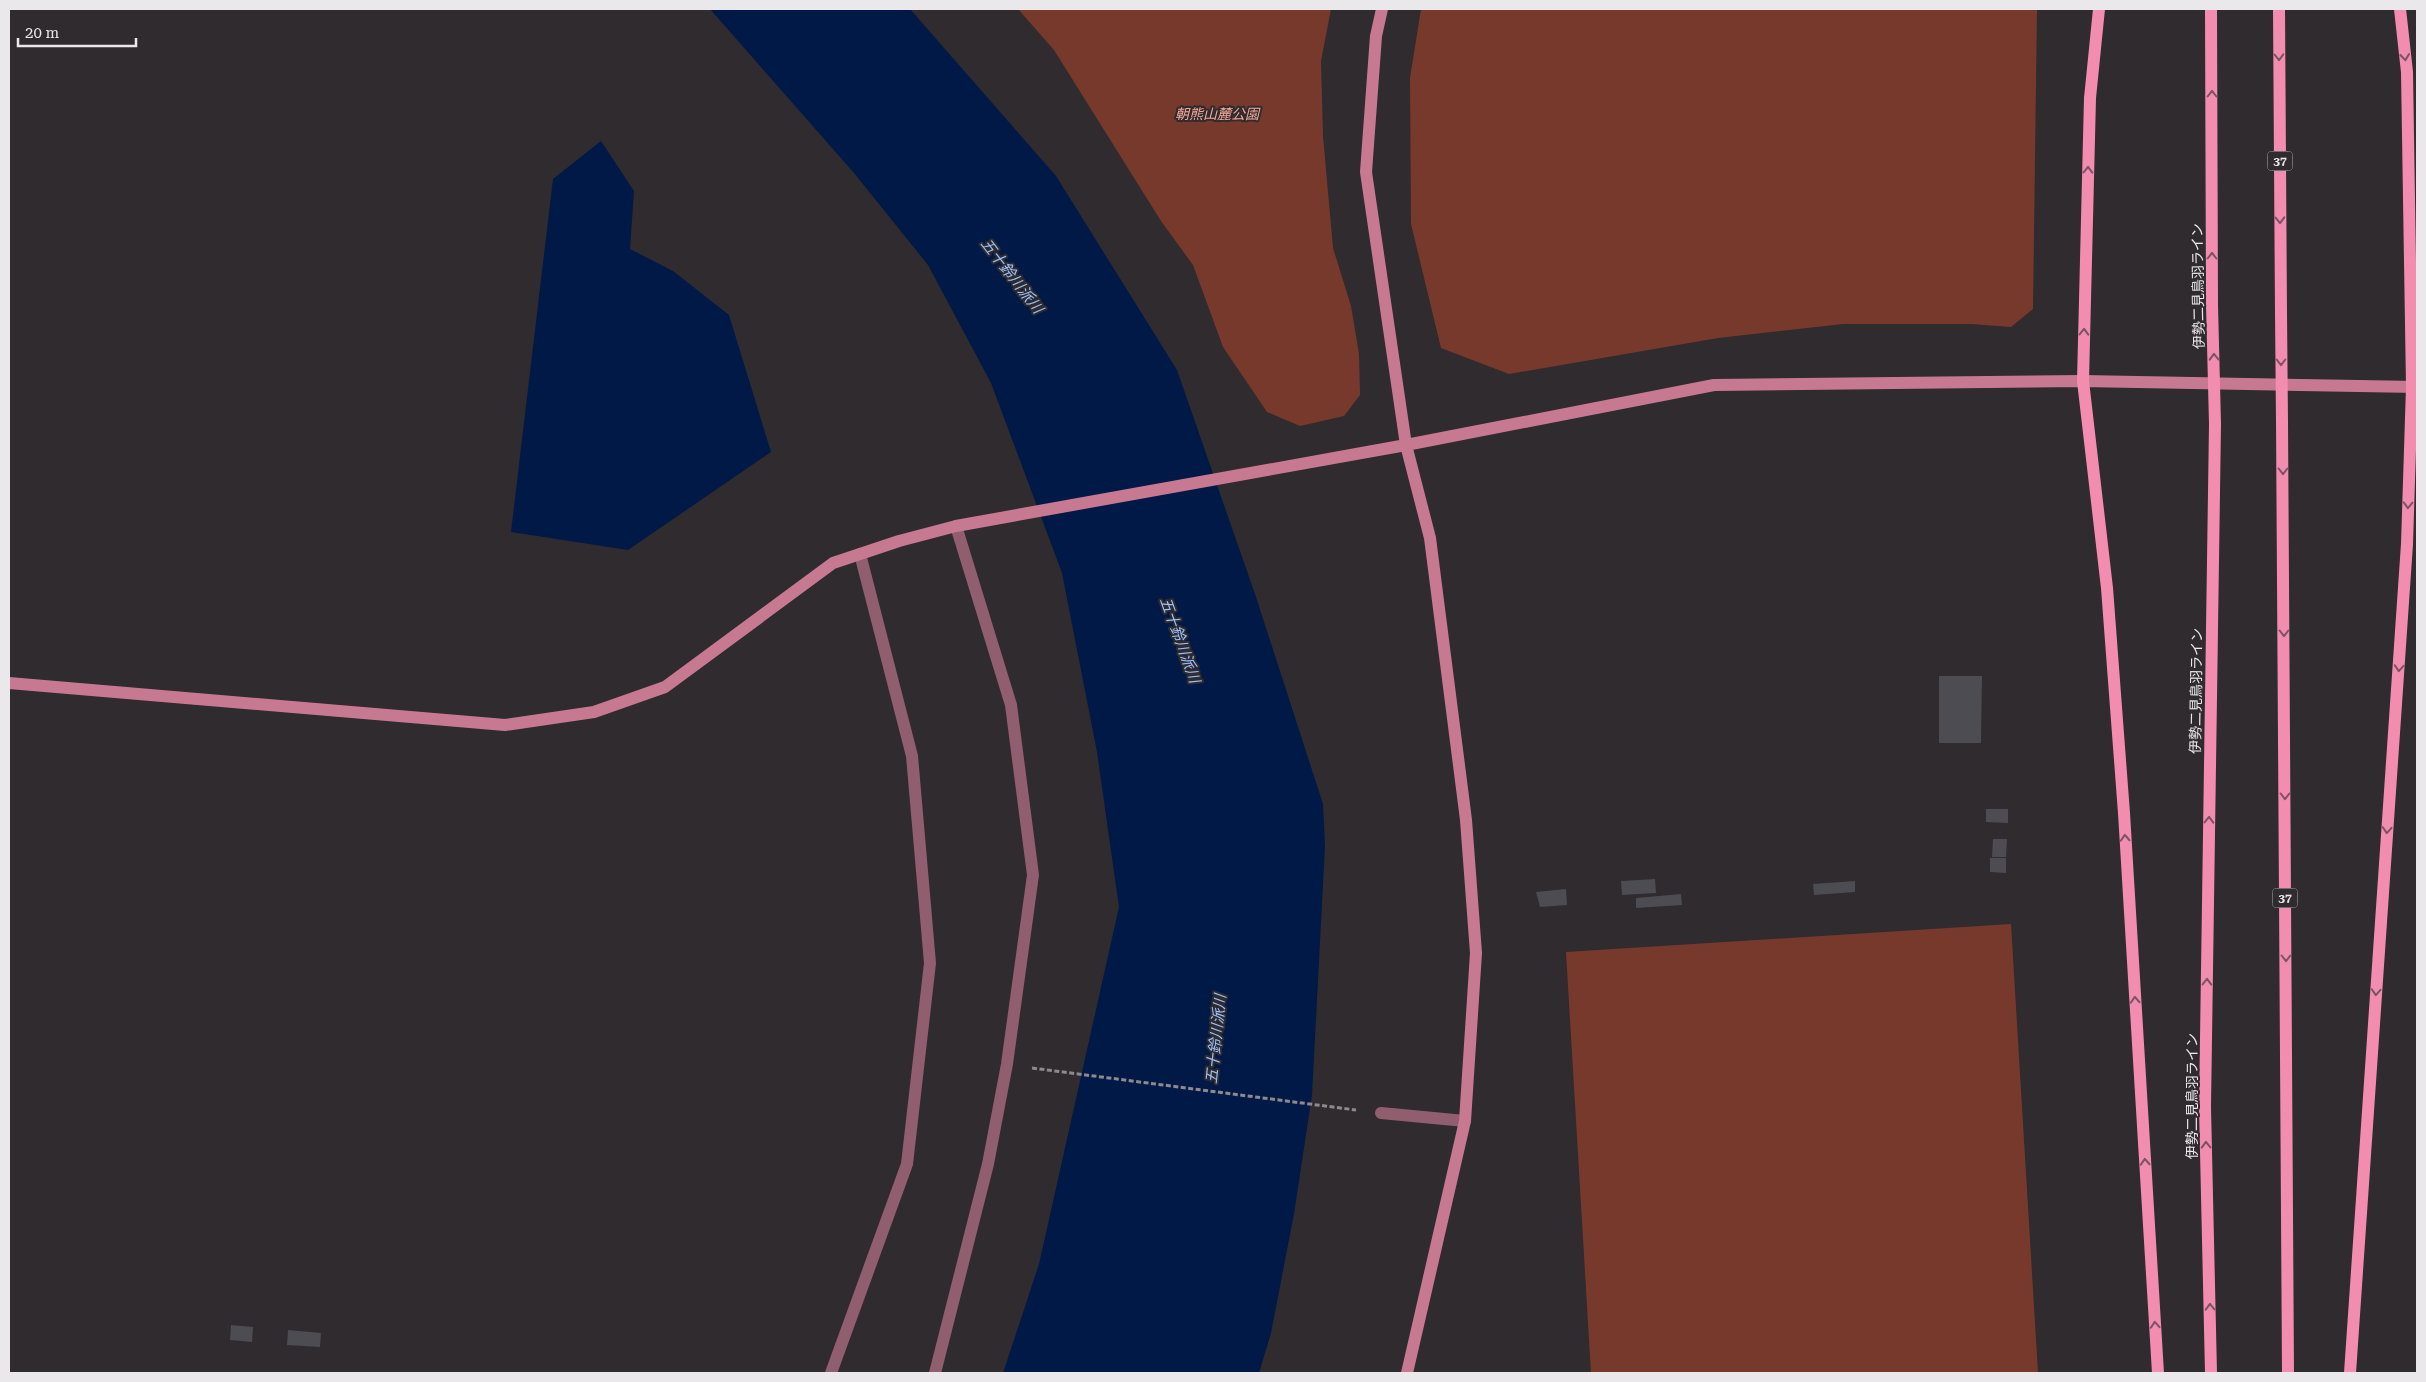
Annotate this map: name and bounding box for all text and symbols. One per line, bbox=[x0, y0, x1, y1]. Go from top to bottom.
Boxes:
scale bar bbox=[18, 15, 135, 47]
text: 20 m bbox=[25, 24, 60, 42]
one-way arrow bbox=[2274, 54, 2284, 62]
one-way arrow bbox=[2399, 54, 2410, 62]
one-way arrow bbox=[2207, 89, 2217, 97]
park label: 朝熊山麓公園 bbox=[1175, 106, 1261, 122]
road number: 37 bbox=[2268, 152, 2292, 170]
one-way arrow bbox=[2083, 166, 2093, 174]
one-way arrow bbox=[2275, 216, 2285, 224]
street label: 伊勢二見鳥羽ライン bbox=[2189, 223, 2207, 349]
water label: 五十鈴川派川 bbox=[977, 235, 1048, 319]
one-way arrow bbox=[2207, 252, 2217, 260]
one-way arrow bbox=[2079, 328, 2089, 336]
one-way arrow bbox=[2208, 353, 2219, 361]
one-way arrow bbox=[2276, 358, 2286, 366]
one-way arrow bbox=[2277, 467, 2288, 475]
one-way arrow bbox=[2403, 502, 2413, 510]
water label: 五十鈴川派川 bbox=[1156, 595, 1205, 687]
street label: 伊勢二見鳥羽ライン bbox=[2187, 628, 2205, 754]
one-way arrow bbox=[2278, 629, 2289, 637]
one-way arrow bbox=[2393, 664, 2404, 672]
one-way arrow bbox=[2280, 792, 2290, 800]
one-way arrow bbox=[2204, 815, 2215, 823]
one-way arrow bbox=[2382, 826, 2393, 834]
one-way arrow bbox=[2120, 834, 2131, 842]
road number: 37 bbox=[2272, 888, 2298, 908]
one-way arrow bbox=[2281, 954, 2291, 962]
one-way arrow bbox=[2202, 978, 2212, 986]
one-way arrow bbox=[2371, 988, 2382, 996]
water label: 五十鈴川派川 bbox=[1202, 991, 1230, 1085]
one-way arrow bbox=[2130, 996, 2141, 1004]
street label: 伊勢二見鳥羽ライン bbox=[2184, 1033, 2200, 1159]
one-way arrow bbox=[2201, 1140, 2211, 1148]
one-way arrow bbox=[2139, 1158, 2150, 1166]
one-way arrow bbox=[2205, 1303, 2215, 1310]
one-way arrow bbox=[2149, 1320, 2160, 1328]

